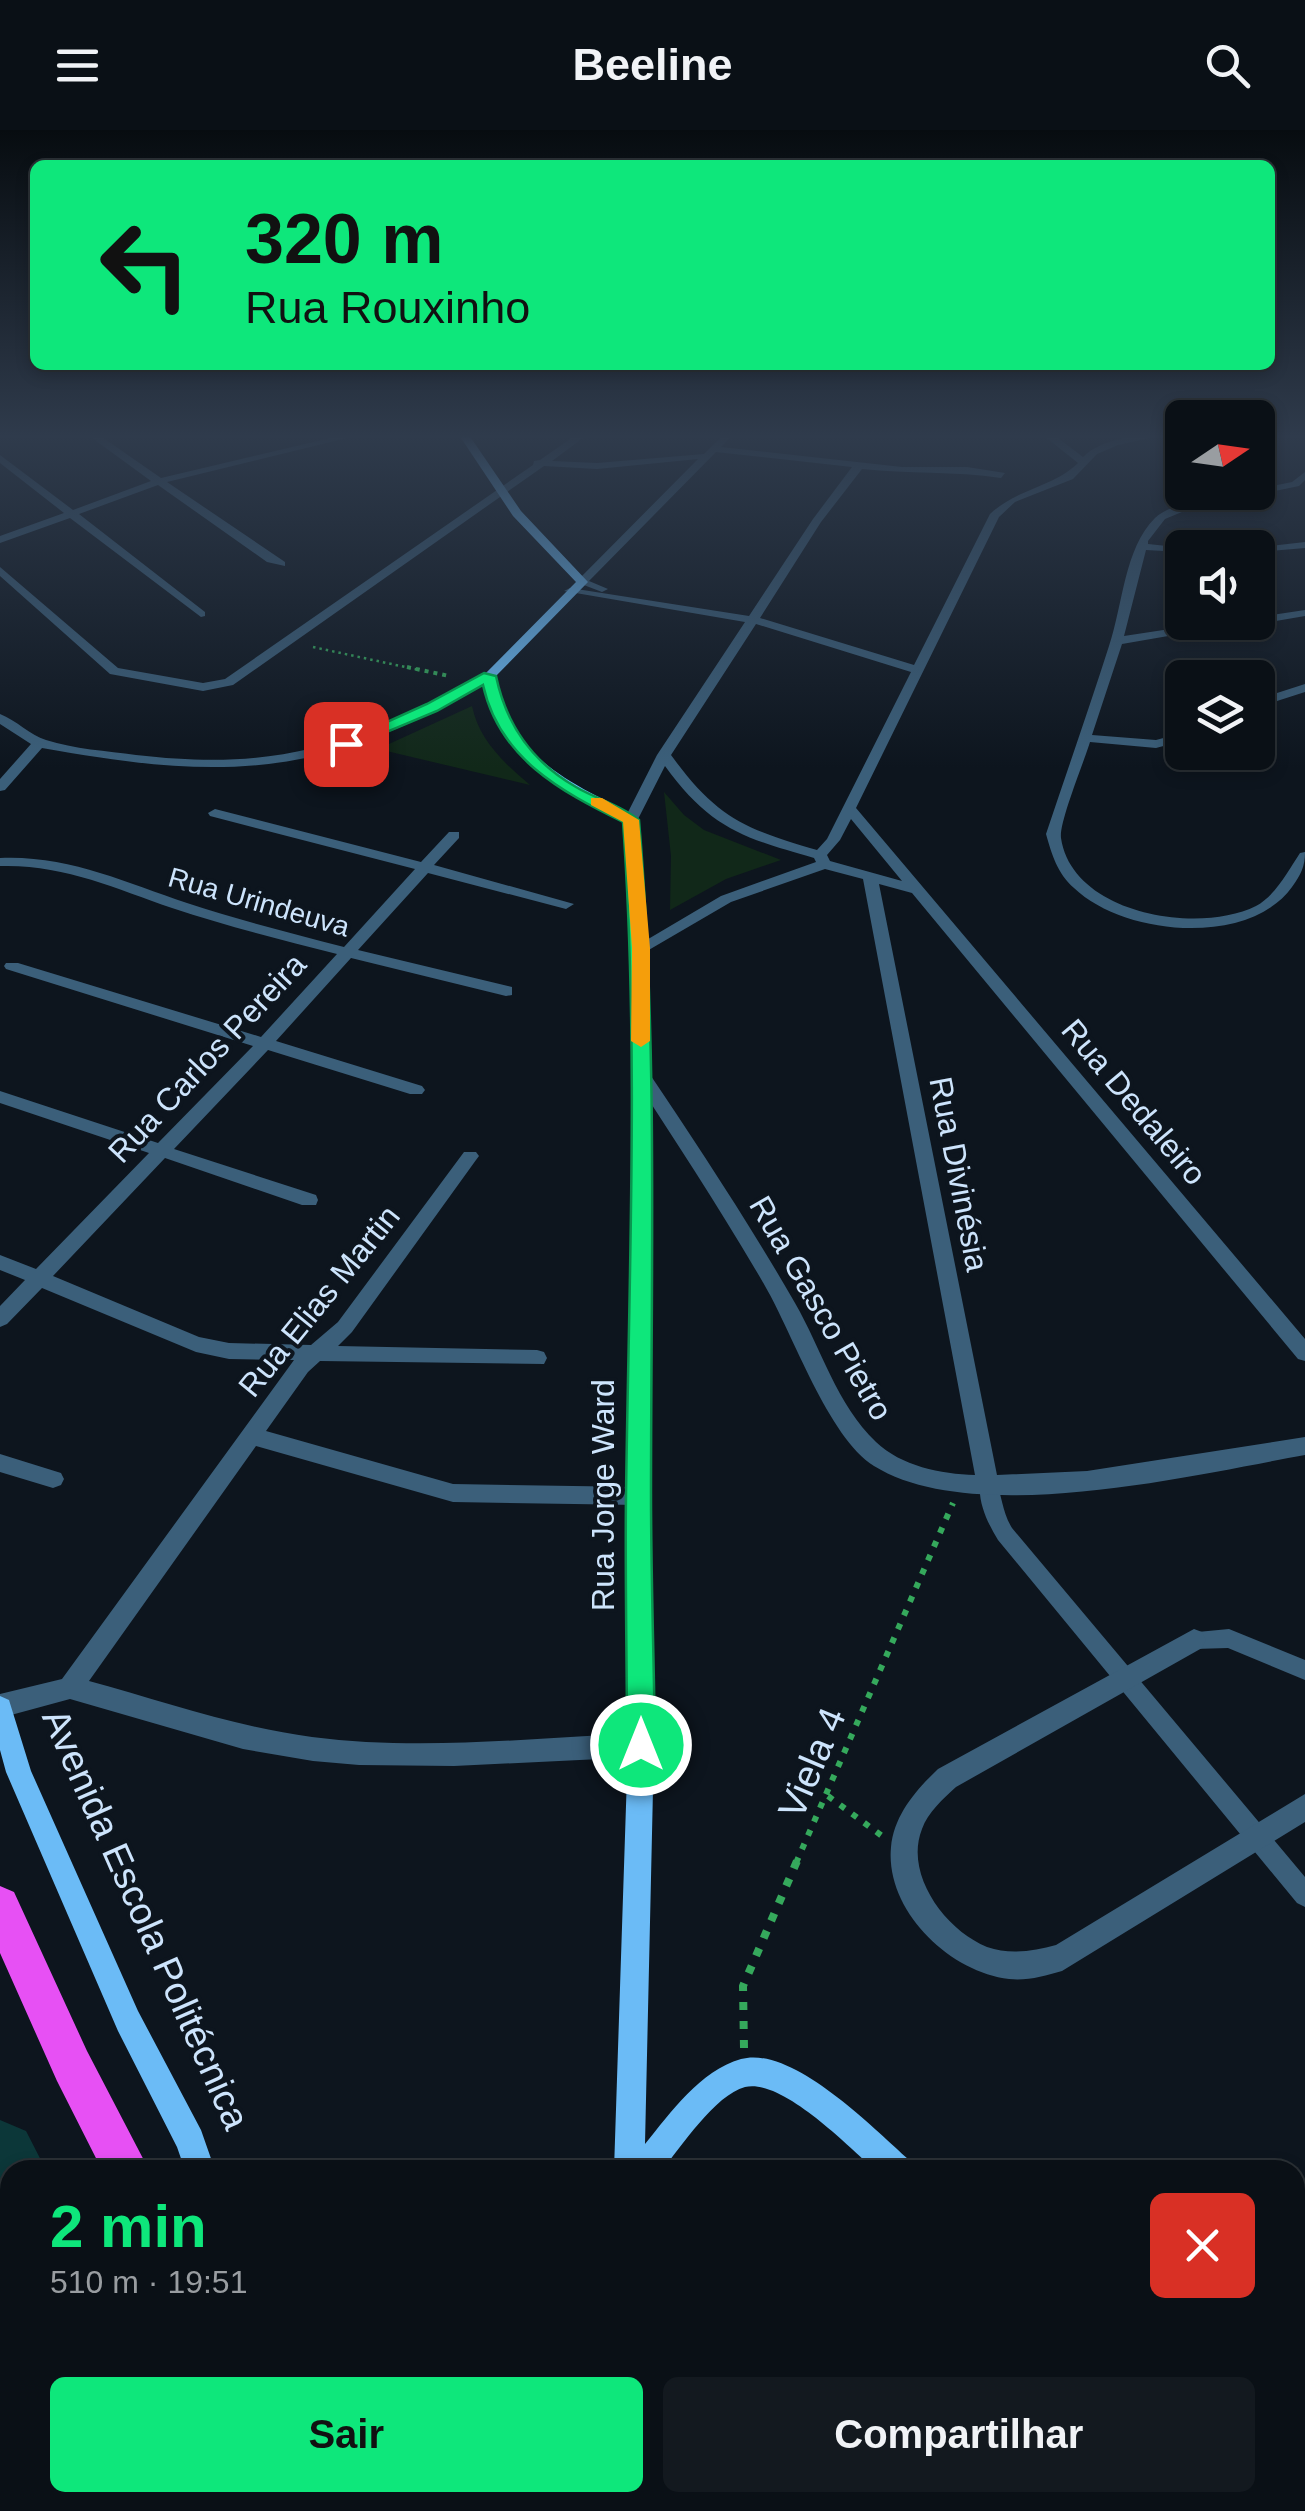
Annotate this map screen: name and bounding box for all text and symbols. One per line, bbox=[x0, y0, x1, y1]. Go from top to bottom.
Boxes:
icon: menu bbox=[50, 38, 105, 93]
icon: search bbox=[1200, 38, 1255, 93]
text: Beeline bbox=[572, 39, 733, 90]
icon: left bbox=[80, 200, 210, 330]
text: 320 m bbox=[245, 200, 443, 278]
text: Rua Rouxinho bbox=[245, 282, 530, 333]
north arrow bbox=[1165, 400, 1275, 510]
map controls bbox=[1165, 400, 1275, 770]
button: sound bbox=[1165, 530, 1275, 640]
button: layers bbox=[1165, 660, 1275, 770]
pin bbox=[304, 702, 389, 787]
icon: arrive bbox=[319, 717, 374, 772]
street label: Rua Urindeuva bbox=[165, 861, 353, 943]
street label: Rua Carlos Pereira bbox=[101, 946, 313, 1170]
street label: Rua Dedaleiro bbox=[1054, 1012, 1214, 1192]
street label: Rua Divinésia bbox=[922, 1074, 996, 1275]
street label: Rua Gasco Pietro bbox=[742, 1190, 900, 1426]
street label: Rua Elias Martin bbox=[231, 1198, 407, 1404]
street label: Rua Jorge Ward bbox=[585, 1379, 621, 1611]
position arrow bbox=[589, 1693, 693, 1797]
street label: Avenida Escola Politécnica bbox=[34, 1702, 258, 2136]
street label: Viela 4 bbox=[770, 1702, 854, 1824]
text: 2 min bbox=[50, 2193, 207, 2260]
button: close bbox=[1150, 2193, 1255, 2298]
text: 510 m · 19:51 bbox=[50, 2264, 247, 2300]
button: Sair bbox=[50, 2377, 643, 2492]
button: Compartilhar bbox=[663, 2377, 1255, 2492]

